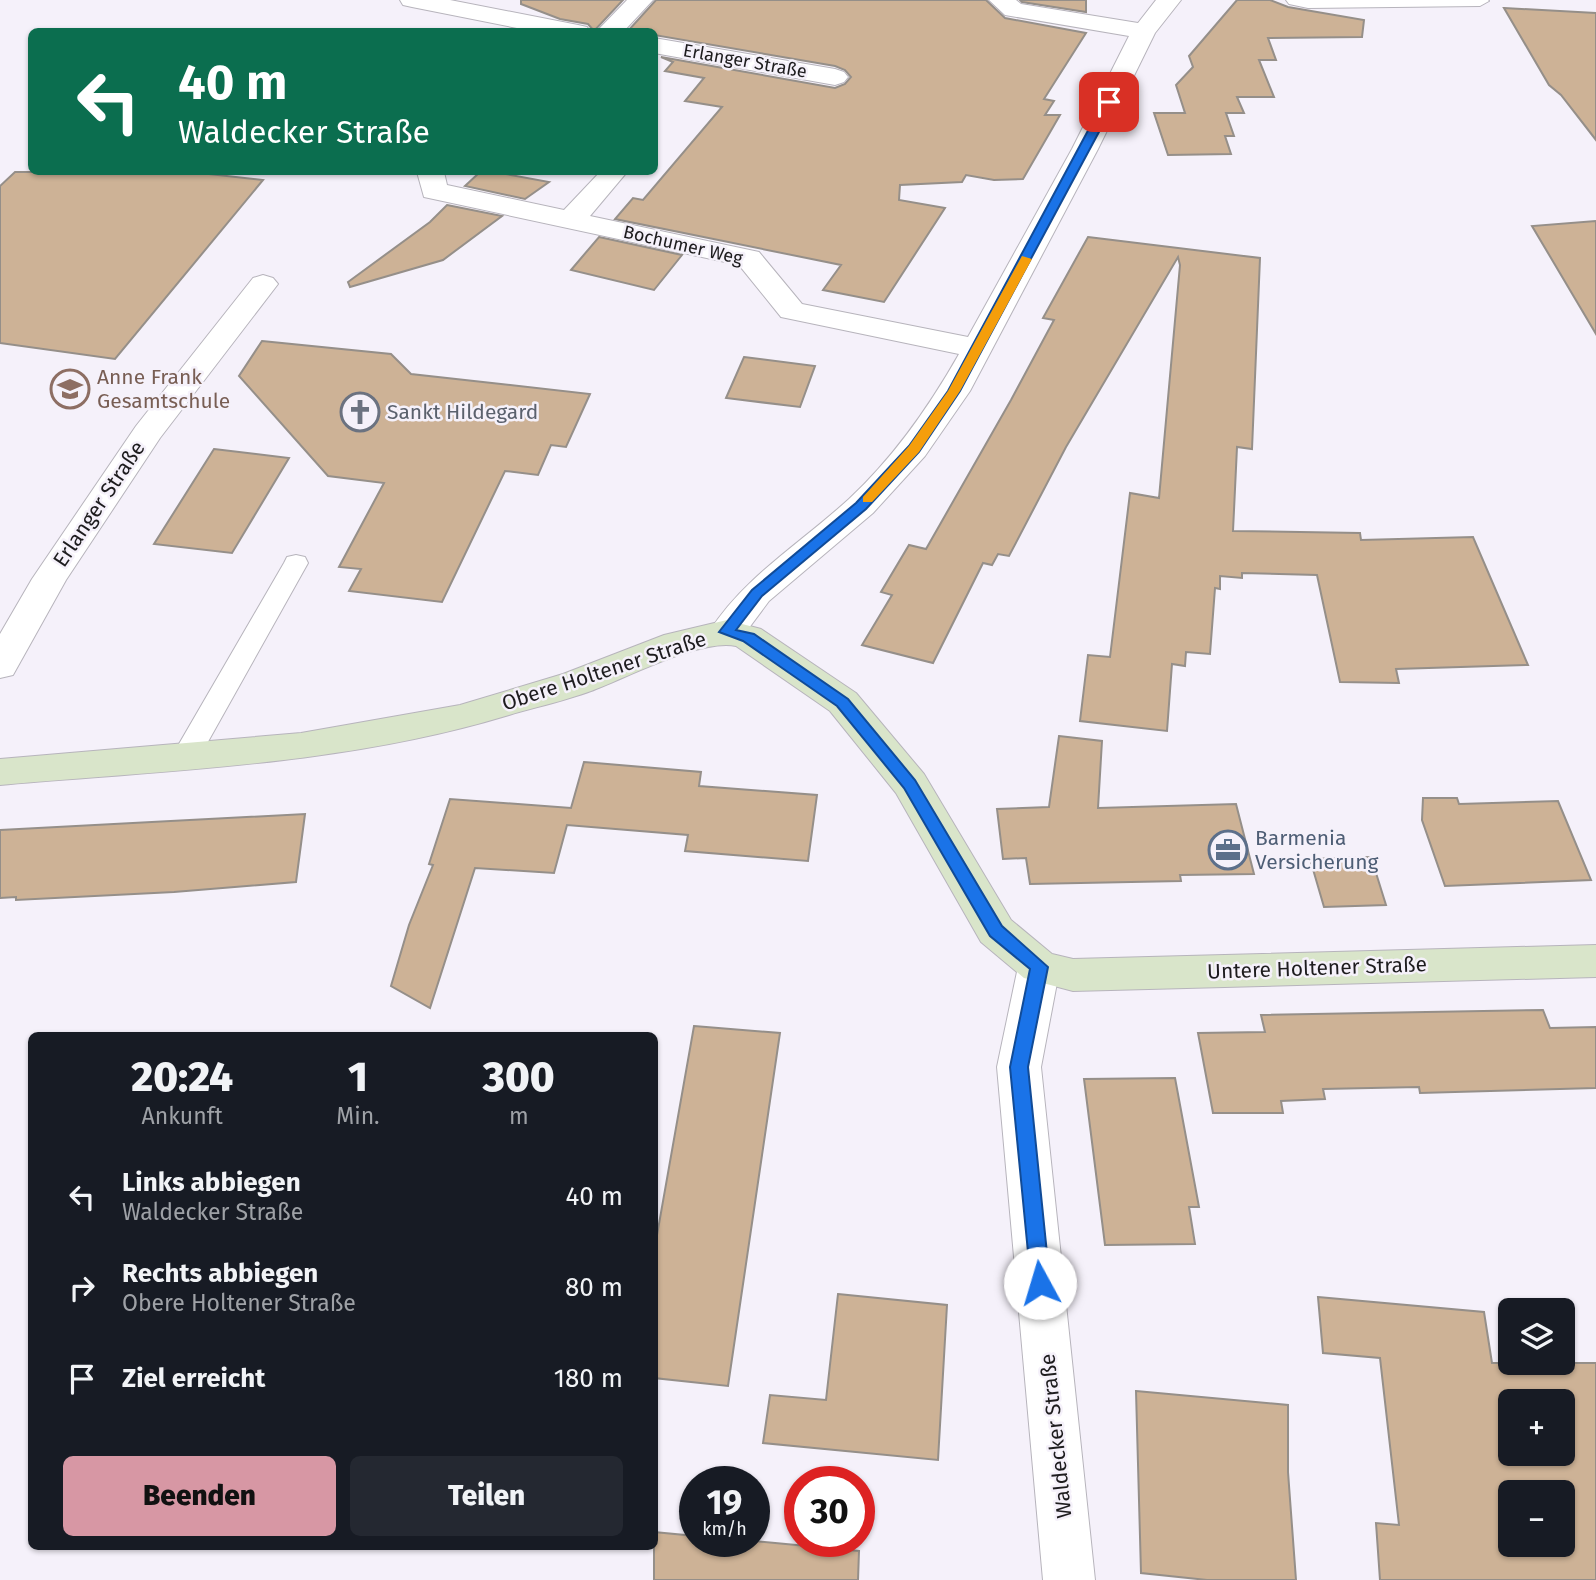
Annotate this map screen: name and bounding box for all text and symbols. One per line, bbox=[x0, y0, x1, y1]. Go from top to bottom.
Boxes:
street label: Erlanger Straße bbox=[681, 39, 809, 83]
text: 40 m bbox=[178, 53, 287, 112]
icon: left bbox=[63, 56, 154, 147]
pin bbox=[1079, 72, 1139, 132]
icon: arrive bbox=[1090, 83, 1128, 121]
text: Waldecker Straße bbox=[178, 113, 430, 151]
street label: Bochumer Weg bbox=[621, 221, 745, 270]
place label: Anne Frank Gesamtschule bbox=[97, 364, 230, 414]
school or university icon: Anne Frank Gesamtschule bbox=[49, 368, 91, 410]
church icon: Sankt Hildegard bbox=[339, 391, 381, 433]
place label: Sankt Hildegard bbox=[387, 399, 538, 425]
street label: Erlanger Straße bbox=[47, 436, 151, 572]
street label: Obere Holtener Straße bbox=[498, 626, 710, 716]
place label: Barmenia Versicherung bbox=[1255, 825, 1379, 875]
office icon: Barmenia Versicherung bbox=[1207, 829, 1249, 871]
street label: Untere Holtener Straße bbox=[1207, 951, 1427, 985]
text: 20:24 bbox=[131, 1052, 233, 1102]
text: 1 bbox=[348, 1052, 368, 1102]
text: 300 bbox=[483, 1052, 555, 1102]
text: Ankunft bbox=[142, 1102, 223, 1130]
text: Min. bbox=[336, 1102, 380, 1130]
text: m bbox=[509, 1102, 529, 1130]
text: Links abbiegen bbox=[122, 1167, 301, 1198]
icon: left bbox=[63, 1178, 101, 1216]
text: 40 m bbox=[565, 1181, 623, 1212]
text: Waldecker Straße bbox=[122, 1198, 303, 1226]
position arrow bbox=[1003, 1246, 1077, 1320]
text: Rechts abbiegen bbox=[122, 1258, 318, 1289]
icon: right bbox=[63, 1269, 101, 1307]
text: 80 m bbox=[565, 1272, 623, 1303]
text: Obere Holtener Straße bbox=[122, 1289, 356, 1317]
map controls bbox=[1498, 1298, 1575, 1557]
button: layers bbox=[1498, 1298, 1575, 1375]
street label: Waldecker Straße bbox=[1034, 1352, 1078, 1520]
icon: arrive bbox=[63, 1360, 101, 1398]
text: Ziel erreicht bbox=[122, 1363, 265, 1394]
text: 180 m bbox=[554, 1363, 623, 1394]
button: + bbox=[1498, 1389, 1575, 1466]
button: Beenden bbox=[63, 1456, 336, 1536]
button: Teilen bbox=[350, 1456, 623, 1536]
speed limit sign: 30 bbox=[784, 1466, 875, 1557]
button: − bbox=[1498, 1480, 1575, 1557]
text: 19 bbox=[707, 1481, 742, 1523]
text: km/h bbox=[702, 1518, 747, 1540]

